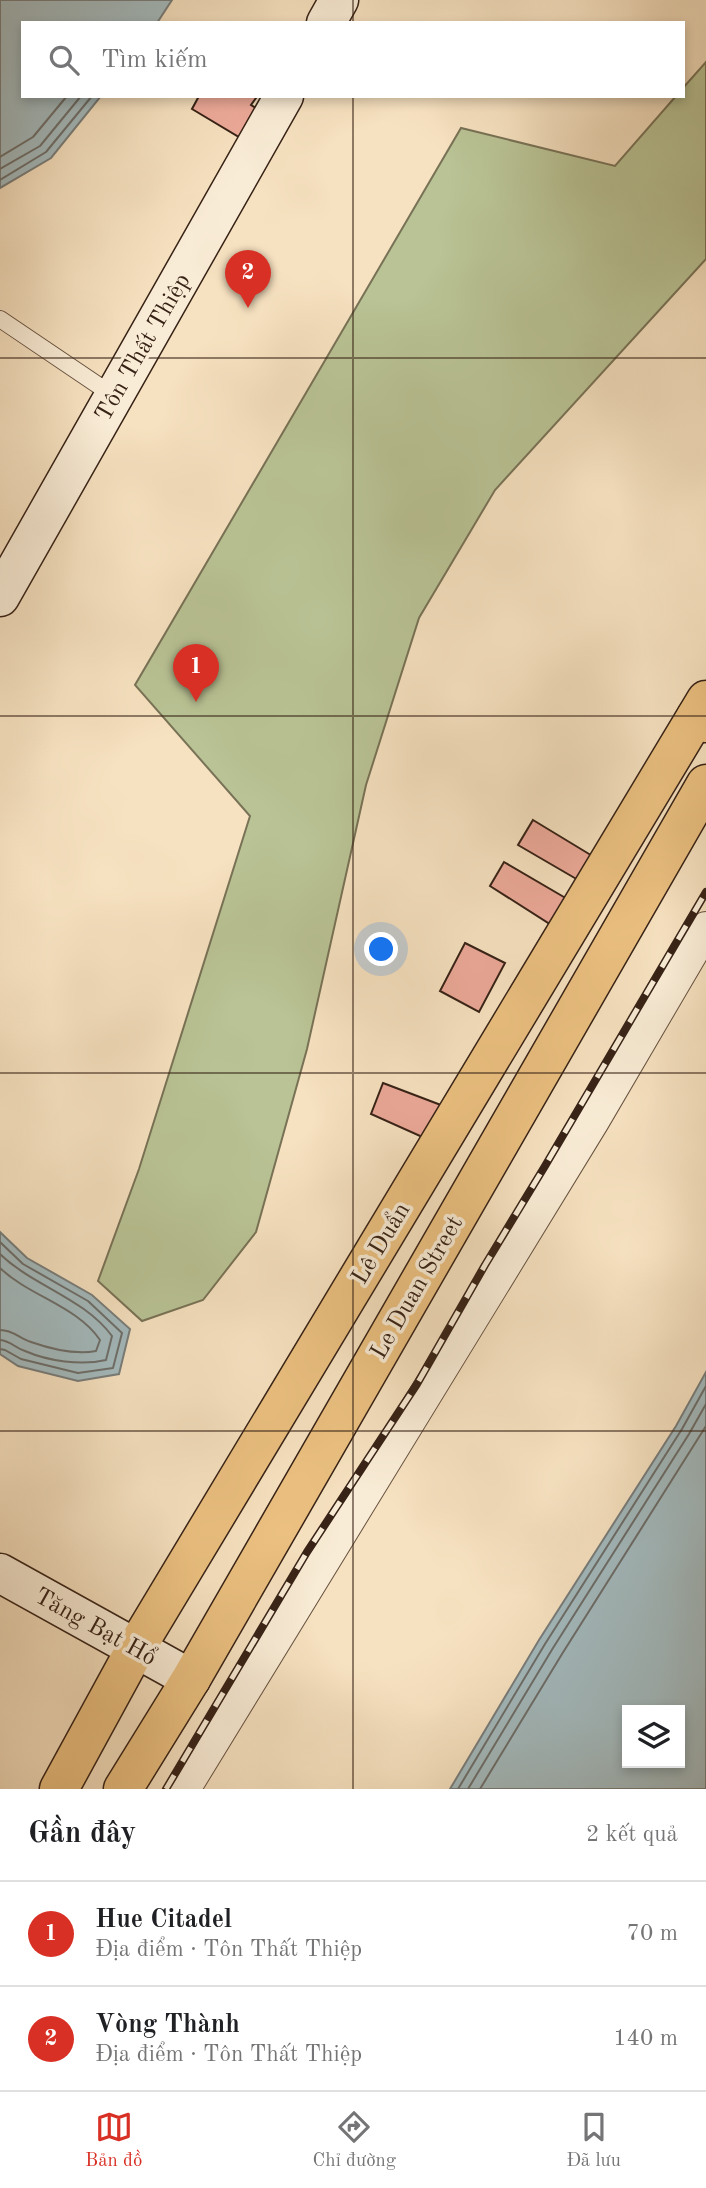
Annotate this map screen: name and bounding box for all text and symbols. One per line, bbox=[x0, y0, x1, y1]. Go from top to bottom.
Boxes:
search box bbox=[21, 21, 685, 98]
icon: search bbox=[45, 41, 83, 79]
text: Tìm kiếm bbox=[101, 47, 208, 73]
pin: 2 bbox=[225, 250, 271, 308]
street label: Tôn Thất Thiệp bbox=[91, 270, 196, 426]
pin: 1 bbox=[173, 644, 219, 702]
your location bbox=[364, 932, 398, 966]
street label: Lê Duẩn bbox=[346, 1198, 415, 1289]
street label: Le Duan Street bbox=[367, 1212, 468, 1364]
street label: Tăng Bạt Hổ bbox=[30, 1583, 161, 1671]
map controls bbox=[622, 1705, 685, 1768]
button: layers bbox=[622, 1705, 685, 1768]
text: Gần đây bbox=[28, 1819, 136, 1849]
text: 2 kết quả bbox=[586, 1823, 678, 1846]
text: Hue Citadel bbox=[95, 1907, 232, 1933]
text: 1 bbox=[44, 1922, 58, 1945]
text: 70 m bbox=[627, 1922, 678, 1945]
text: Địa điểm · Tôn Thất Thiệp bbox=[95, 1938, 362, 1961]
text: Vòng Thành bbox=[95, 2012, 240, 2038]
text: 2 bbox=[44, 2027, 58, 2050]
text: 140 m bbox=[613, 2027, 678, 2050]
text: Địa điểm · Tôn Thất Thiệp bbox=[95, 2043, 362, 2066]
tab: Bản đồ bbox=[85, 2108, 142, 2173]
tab: Chỉ đường bbox=[313, 2108, 396, 2173]
tab: Đã lưu bbox=[566, 2108, 621, 2173]

